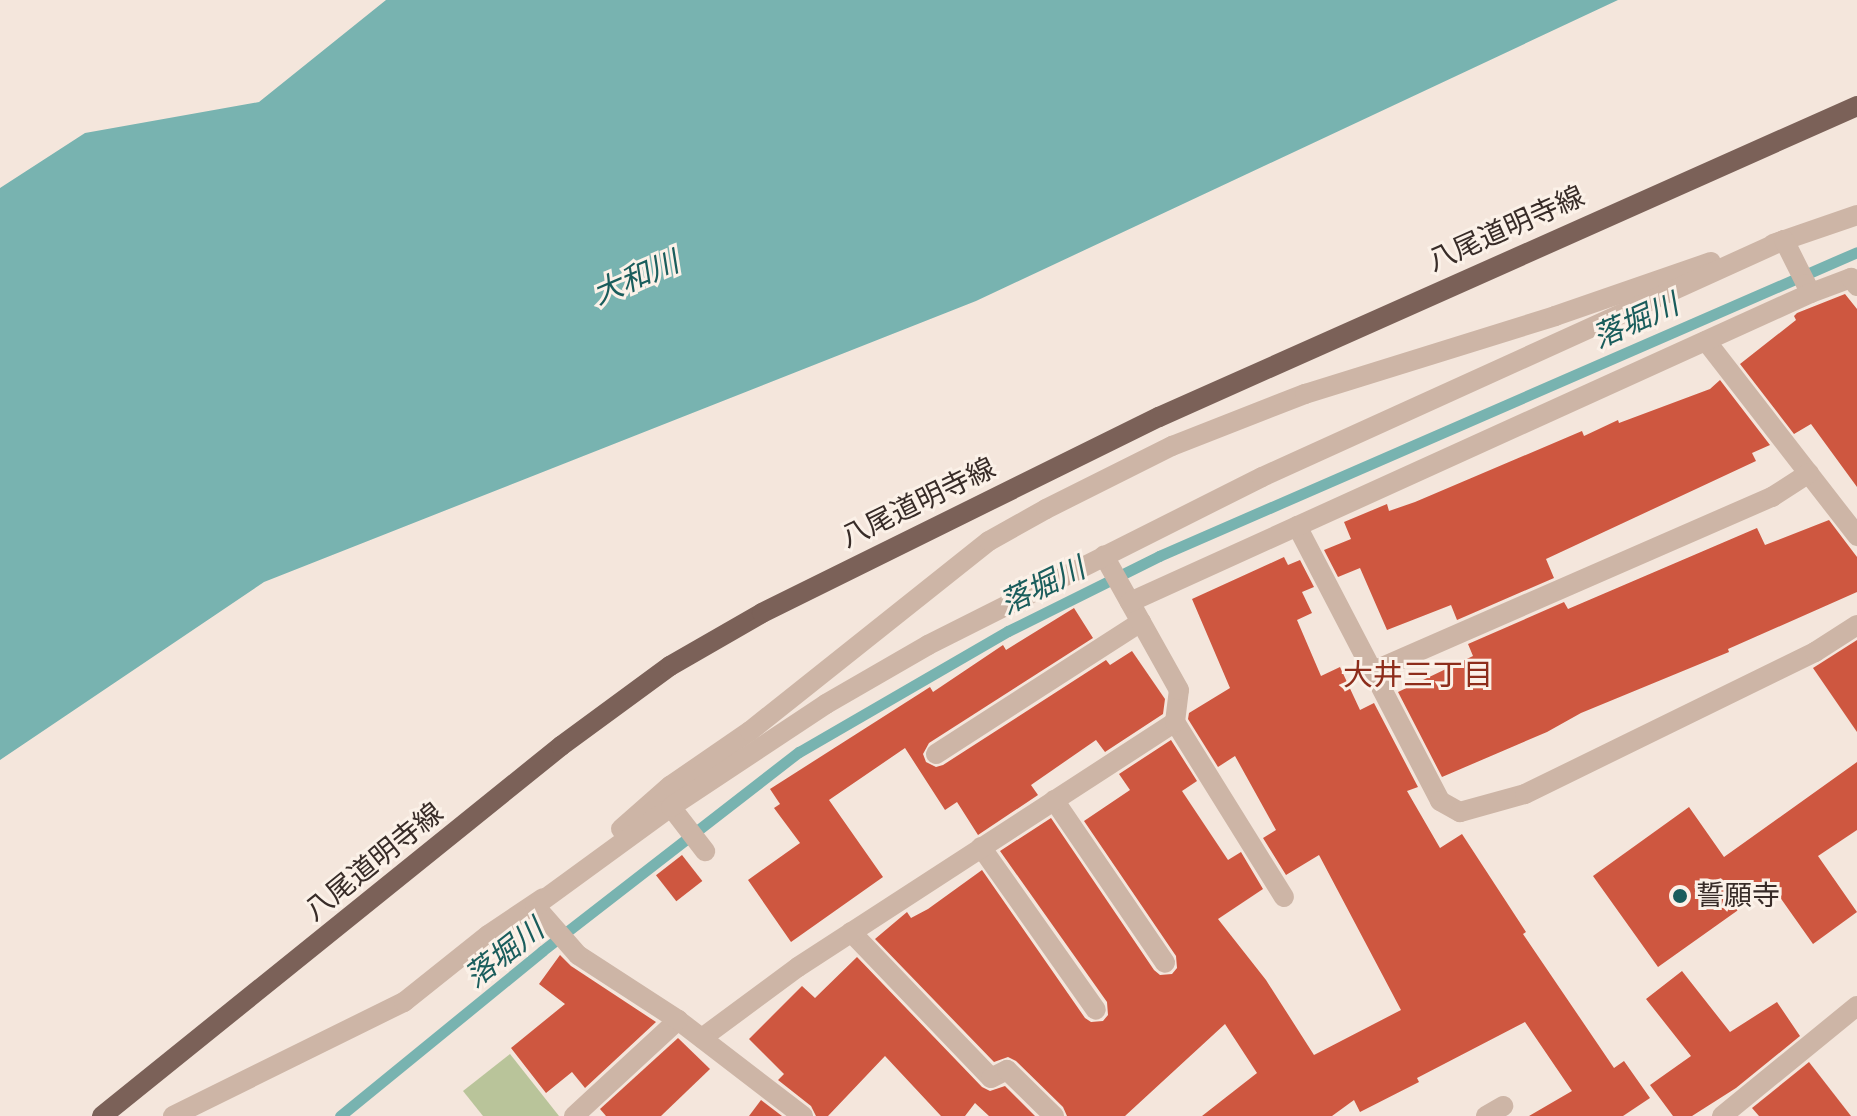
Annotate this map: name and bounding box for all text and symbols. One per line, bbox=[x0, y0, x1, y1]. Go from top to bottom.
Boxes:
street label: 八尾道明寺線 bbox=[1422, 179, 1590, 279]
water label: 大和川 bbox=[588, 245, 684, 313]
water label: 落堀川 bbox=[1588, 287, 1684, 357]
street label: 八尾道明寺線 bbox=[835, 451, 1001, 555]
water label: 落堀川 bbox=[995, 551, 1091, 623]
district label: 大井三丁目 bbox=[1343, 658, 1493, 694]
street label: 八尾道明寺線 bbox=[298, 796, 450, 928]
place label: 誓願寺 bbox=[1696, 879, 1780, 913]
marker: 誓願寺 bbox=[1671, 887, 1689, 905]
water label: 落堀川 bbox=[458, 912, 552, 996]

